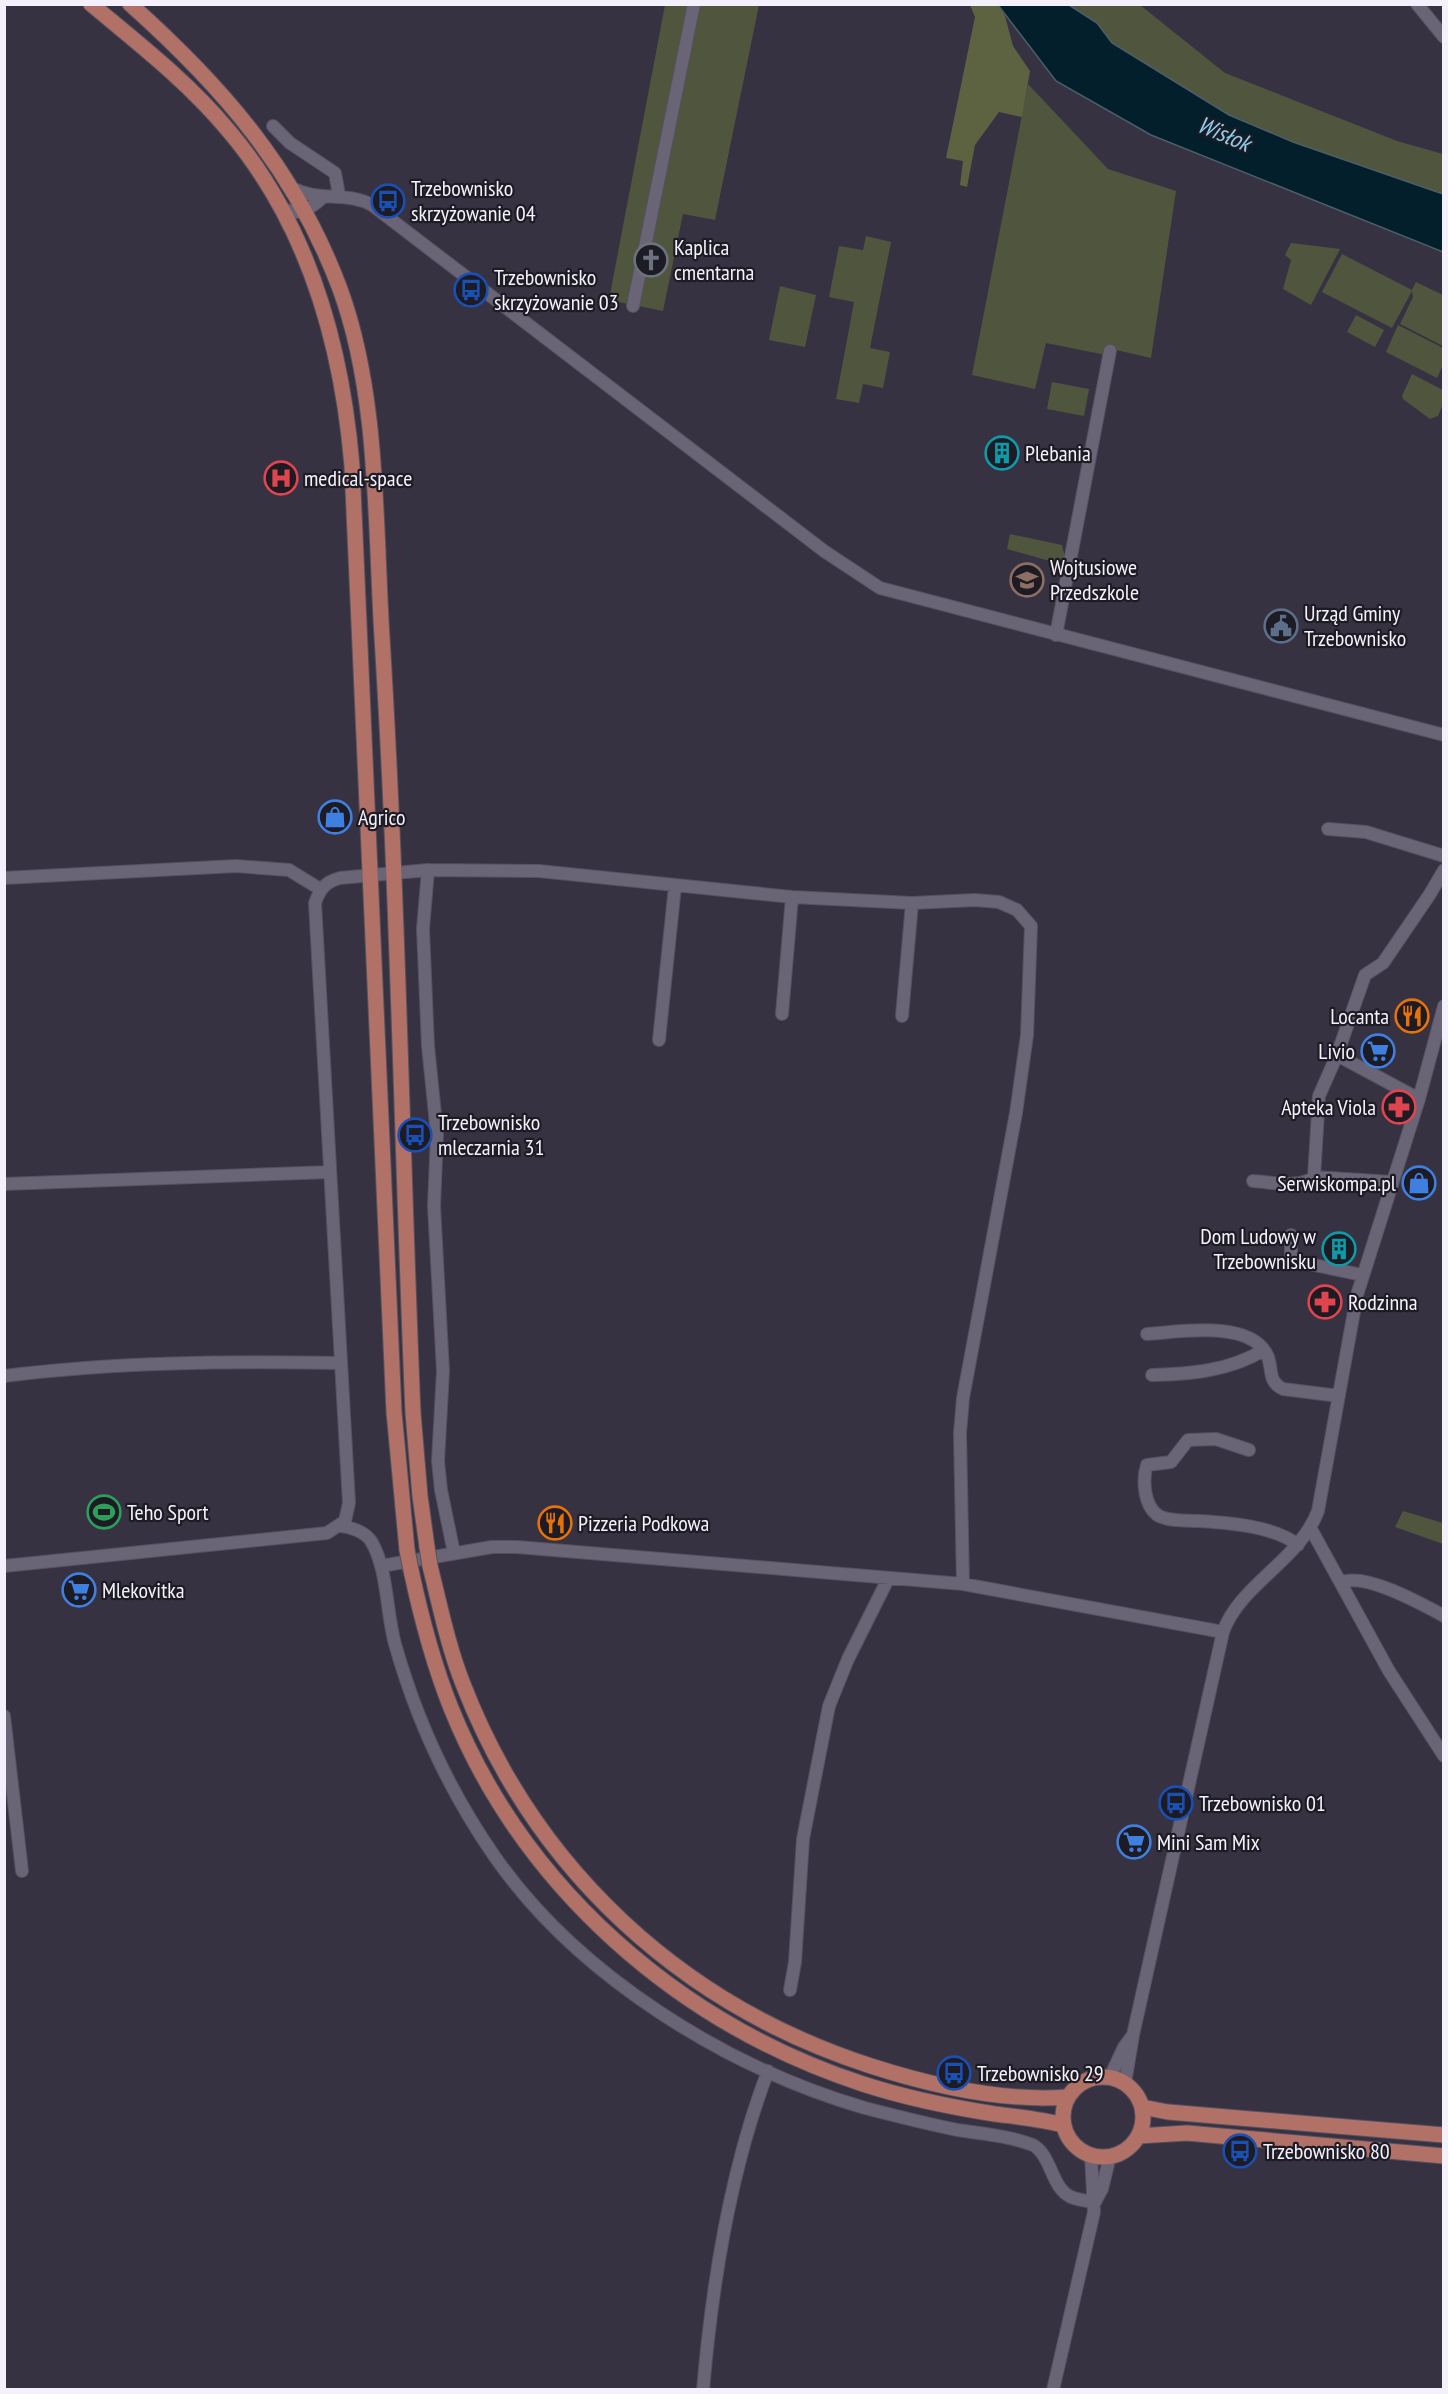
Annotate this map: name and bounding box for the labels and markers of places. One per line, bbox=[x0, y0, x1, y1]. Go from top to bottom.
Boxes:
place label: Trzebownisko skrzyżowanie 04 bbox=[411, 174, 536, 227]
bus stop icon: Trzebownisko skrzyżowanie 04 bbox=[370, 183, 406, 219]
place label: Kaplica cmentarna bbox=[674, 233, 754, 286]
church icon: Kaplica cmentarna bbox=[633, 242, 669, 278]
place label: Trzebownisko skrzyżowanie 03 bbox=[494, 263, 619, 316]
bus stop icon: Trzebownisko skrzyżowanie 03 bbox=[453, 272, 489, 308]
building icon: Plebania bbox=[984, 435, 1020, 471]
place label: Plebania bbox=[1025, 439, 1091, 467]
hospital icon: medical-space bbox=[263, 460, 299, 496]
place label: medical-space bbox=[304, 464, 412, 492]
place label: Wojtusiowe Przedszkole bbox=[1050, 553, 1139, 606]
school or university icon: Wojtusiowe Przedszkole bbox=[1009, 562, 1045, 598]
place label: Urząd Gminy Trzebownisko bbox=[1304, 599, 1406, 652]
public building icon: Urząd Gminy Trzebownisko bbox=[1263, 608, 1299, 644]
shop icon: Agrico bbox=[317, 799, 353, 835]
place label: Agrico bbox=[358, 803, 405, 831]
restaurant icon: Locanta bbox=[1394, 998, 1430, 1034]
place label: Locanta bbox=[1330, 1002, 1389, 1030]
supermarket icon: Livio bbox=[1360, 1033, 1396, 1069]
place label: Livio bbox=[1318, 1037, 1355, 1065]
pharmacy icon: Apteka Viola bbox=[1381, 1089, 1417, 1125]
place label: Apteka Viola bbox=[1281, 1093, 1376, 1121]
place label: Trzebownisko mleczarnia 31 bbox=[438, 1108, 544, 1161]
bus stop icon: Trzebownisko mleczarnia 31 bbox=[397, 1117, 433, 1153]
shop icon: Serwiskompa.pl bbox=[1401, 1165, 1437, 1201]
place label: Serwiskompa.pl bbox=[1277, 1169, 1397, 1197]
place label: Dom Ludowy w Trzebownisku bbox=[1200, 1222, 1316, 1275]
building icon: Dom Ludowy w Trzebownisku bbox=[1321, 1231, 1357, 1267]
pharmacy icon: Rodzinna bbox=[1307, 1284, 1343, 1320]
place label: Rodzinna bbox=[1348, 1288, 1418, 1316]
sports icon: Teho Sport bbox=[86, 1494, 122, 1530]
place label: Teho Sport bbox=[127, 1498, 209, 1526]
restaurant icon: Pizzeria Podkowa bbox=[537, 1505, 573, 1541]
place label: Pizzeria Podkowa bbox=[578, 1509, 709, 1537]
supermarket icon: Mlekovitka bbox=[61, 1572, 97, 1608]
place label: Mlekovitka bbox=[102, 1576, 185, 1604]
bus stop icon: Trzebownisko 01 bbox=[1158, 1785, 1194, 1821]
place label: Trzebownisko 01 bbox=[1199, 1789, 1326, 1817]
supermarket icon: Mini Sam Mix bbox=[1116, 1824, 1152, 1860]
place label: Mini Sam Mix bbox=[1157, 1828, 1260, 1856]
bus stop icon: Trzebownisko 29 bbox=[936, 2055, 972, 2091]
place label: Trzebownisko 29 bbox=[977, 2059, 1104, 2087]
bus stop icon: Trzebownisko 80 bbox=[1222, 2133, 1258, 2169]
place label: Trzebownisko 80 bbox=[1263, 2137, 1390, 2165]

